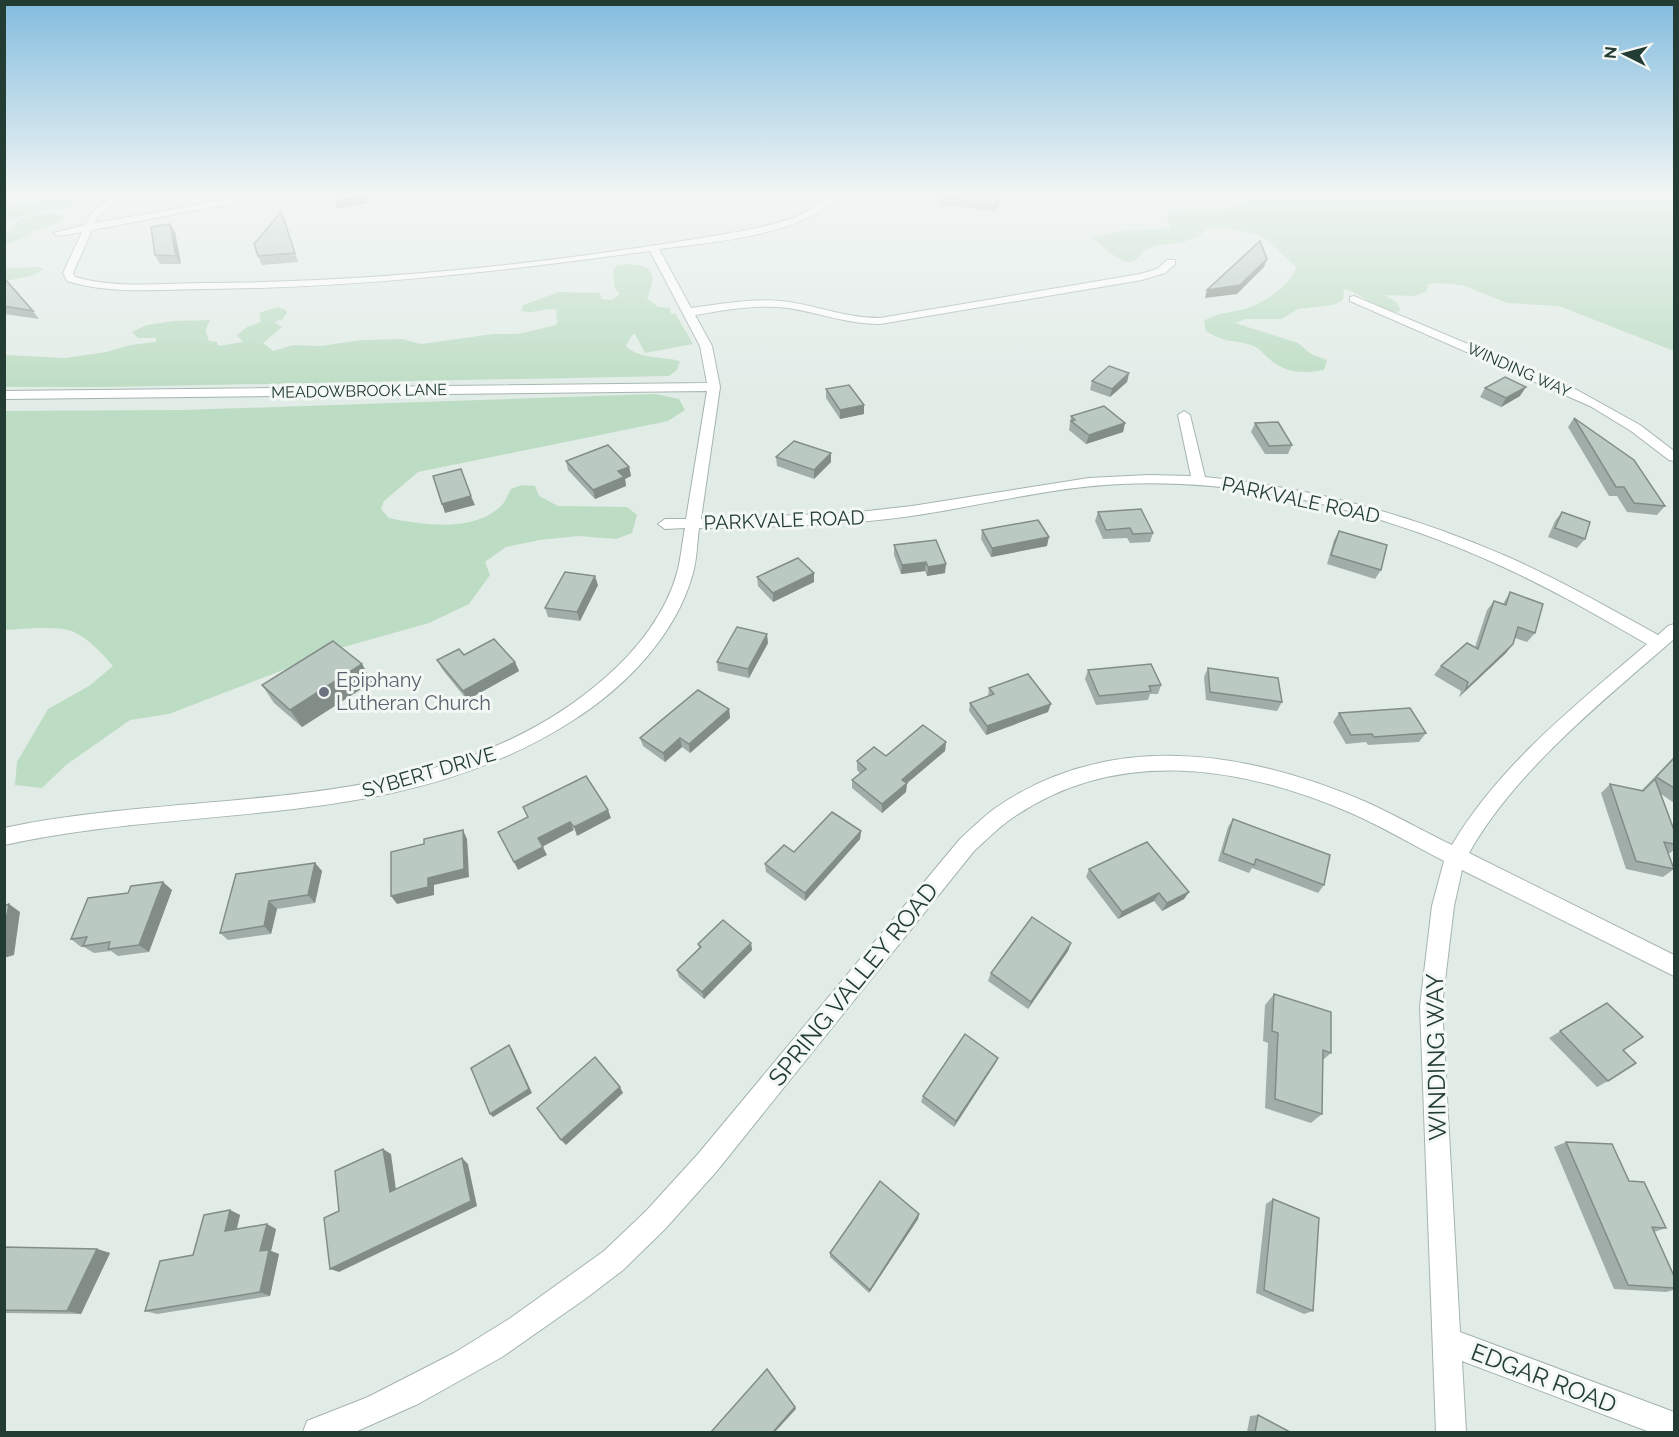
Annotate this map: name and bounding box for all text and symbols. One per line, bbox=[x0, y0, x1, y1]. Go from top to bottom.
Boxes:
north arrow bbox=[1595, 24, 1655, 84]
text: N bbox=[1600, 45, 1621, 60]
street label: WINDING WAY bbox=[1464, 339, 1574, 402]
street label: MEADOWBROOK LANE bbox=[271, 380, 447, 402]
street label: PARKVALE ROAD bbox=[1220, 472, 1382, 528]
street label: PARKVALE ROAD bbox=[703, 505, 865, 535]
place label: Epiphany Lutheran Church bbox=[336, 668, 491, 715]
marker: Epiphany Lutheran Church bbox=[317, 685, 331, 699]
street label: SYBERT DRIVE bbox=[359, 741, 499, 803]
street label: SPRING VALLEY ROAD bbox=[762, 876, 944, 1092]
street label: WINDING WAY bbox=[1420, 973, 1452, 1141]
street label: EDGAR ROAD bbox=[1467, 1337, 1621, 1419]

